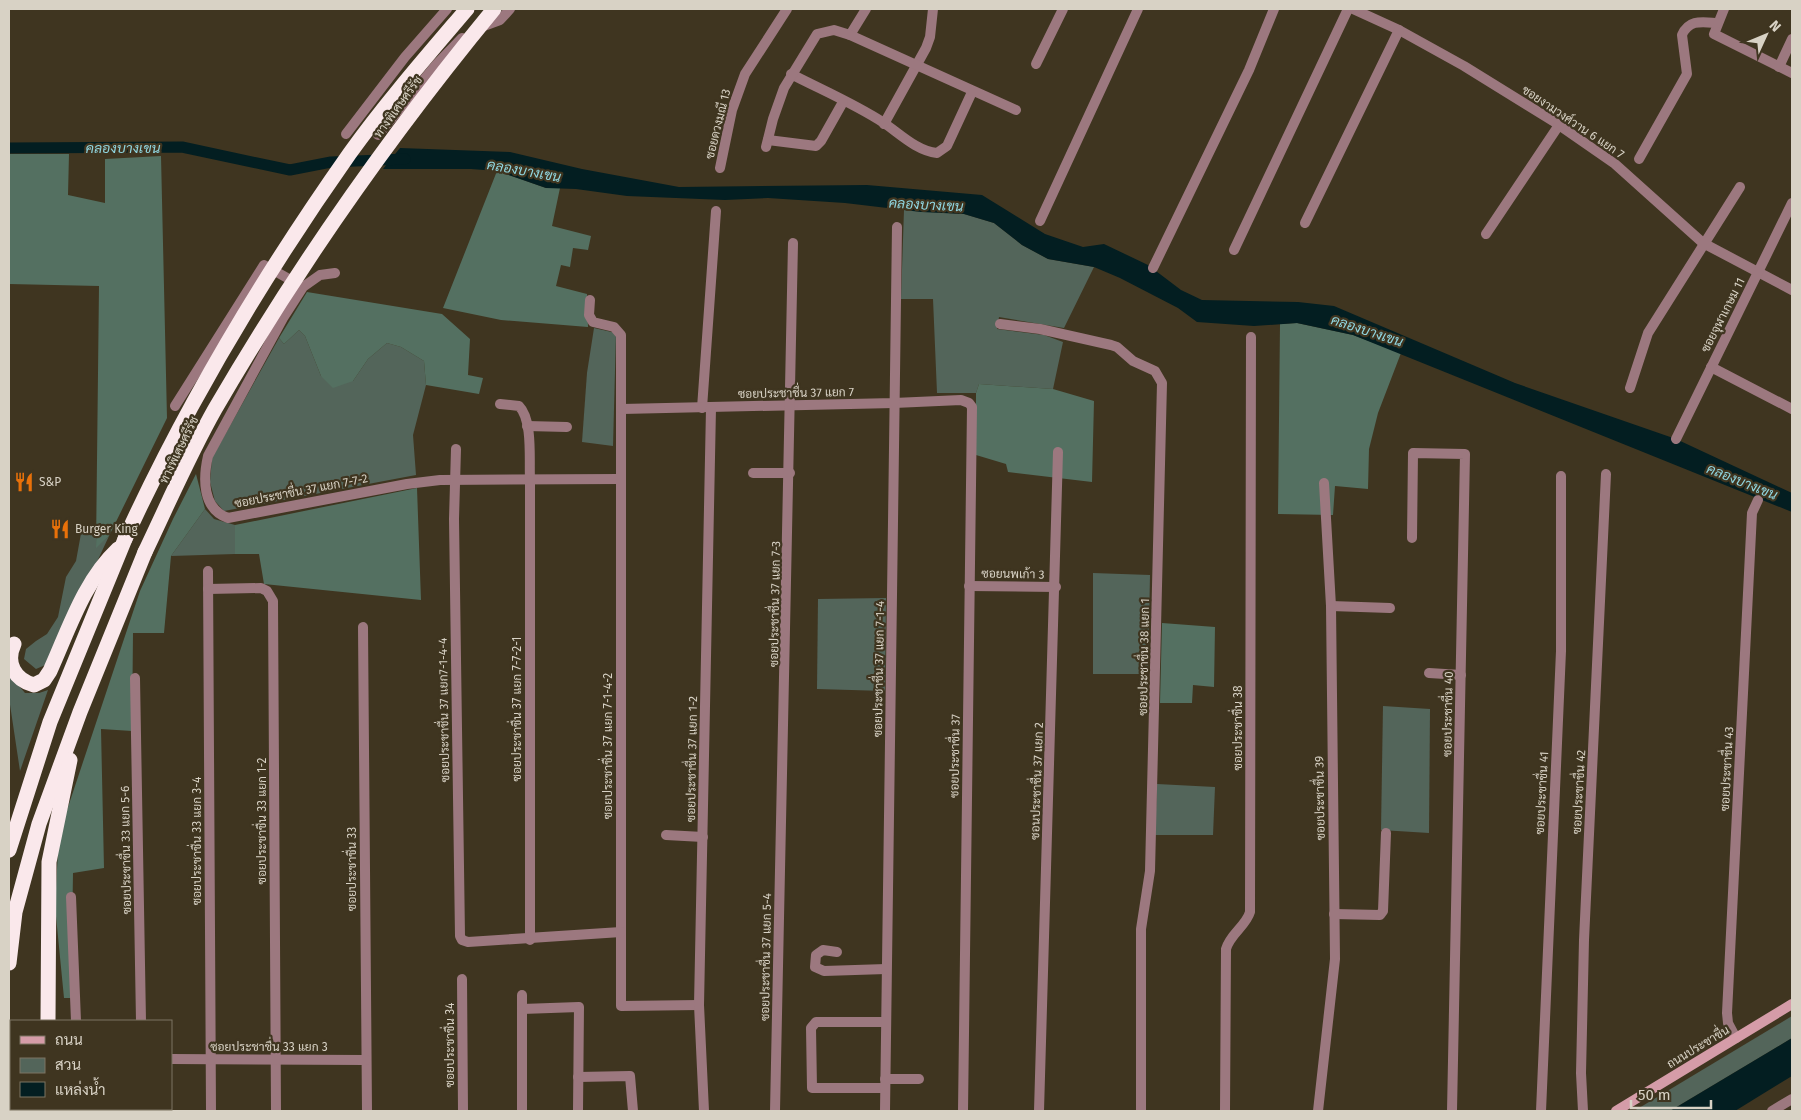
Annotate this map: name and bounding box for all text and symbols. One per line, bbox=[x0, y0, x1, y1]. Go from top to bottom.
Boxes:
north arrow bbox=[1741, 10, 1791, 60]
text: N bbox=[1766, 17, 1784, 36]
street label: ทางพิเศษศรีรัช bbox=[370, 73, 425, 141]
street label: ซอยงามวงศ์วาน 6 แยก 7 bbox=[1519, 82, 1627, 161]
street label: ซอยดวงมณี 13 bbox=[702, 87, 733, 160]
water label: คลองบางเขน bbox=[86, 140, 161, 157]
water label: คลองบางเขน bbox=[486, 156, 562, 186]
water label: คลองบางเขน bbox=[888, 195, 964, 215]
street label: ซอยจุฬาเกษม 11 bbox=[1698, 275, 1750, 356]
water label: คลองบางเขน bbox=[1329, 311, 1405, 351]
street label: ซอยประชาชื่น 37 แยก 7 bbox=[738, 381, 854, 401]
street label: ทางพิเศษศรีรัช bbox=[156, 414, 201, 486]
water label: คลองบางเขน bbox=[1704, 460, 1780, 504]
street label: ซอยประชาชื่น 37 แยก 7-7-2 bbox=[232, 467, 369, 511]
restaurant icon: S&P bbox=[13, 471, 35, 493]
place label: S&P bbox=[39, 475, 61, 489]
restaurant icon: Burger King bbox=[49, 518, 71, 540]
place label: Burger King bbox=[75, 522, 139, 536]
street label: ซอยประชาชื่น 37 แยก 7-3 bbox=[763, 541, 783, 667]
street label: ซอยนพเก้า 3 bbox=[981, 566, 1045, 582]
street label: ซอยประชาชื่น 38 แยก 1 bbox=[1132, 598, 1152, 716]
street label: ซอยประชาชื่น 37 แยก 7-1-4 bbox=[867, 600, 887, 737]
street label: ซอยประชาชื่น 37 แยก7-1-4-4 bbox=[432, 637, 452, 782]
street label: ซอยประชาชื่น 37 แยก 7-7-2-1 bbox=[506, 637, 524, 781]
street label: ซอยประชาชื่น 40 bbox=[1436, 671, 1456, 757]
street label: ซอยประชาชื่น 37 แยก 7-1-4-2 bbox=[597, 673, 615, 819]
street label: ซอยประชาชื่น 38 bbox=[1227, 685, 1245, 771]
street label: ซอยประชาชื่น 37 แยก 1-2 bbox=[680, 696, 700, 822]
street label: ซอยประชาชื่น 37 bbox=[943, 714, 963, 798]
street label: ซอนประชาชื่น 37 แยก 2 bbox=[1024, 722, 1046, 840]
street label: ซอยประชาชื่น 43 bbox=[1714, 726, 1736, 812]
street label: ซอยประชาชื่น 42 bbox=[1566, 749, 1588, 835]
street label: ซอยประชาชื่น 41 bbox=[1529, 751, 1551, 835]
street label: ซอยประชาชื่น 39 bbox=[1308, 756, 1328, 841]
street label: ซอยประชาชื่น 33 แยก 1-2 bbox=[251, 758, 269, 884]
street label: ซอยประชาชื่น 33 แยก 3-4 bbox=[186, 776, 204, 905]
street label: ซอยประชาชื่น 33 แยก 5-6 bbox=[114, 785, 134, 915]
street label: ซอยประชาชื่น 33 bbox=[341, 827, 359, 911]
street label: ซอยประชาชื่น 37 แยก 5-4 bbox=[754, 892, 774, 1021]
street label: ซอยประชาชื่น 34 bbox=[439, 1002, 457, 1087]
street label: ถนนประชาชื่น bbox=[1662, 1019, 1732, 1071]
legend bbox=[10, 1020, 172, 1110]
text: ถนน bbox=[55, 1031, 83, 1049]
street label: ซอยประชาชื่น 33 แยก 3 bbox=[210, 1036, 328, 1054]
text: สวน bbox=[55, 1056, 81, 1074]
text: แหล่งน้ำ bbox=[55, 1077, 106, 1099]
scale bar bbox=[1631, 1078, 1711, 1110]
text: 50 m bbox=[1638, 1086, 1671, 1104]

